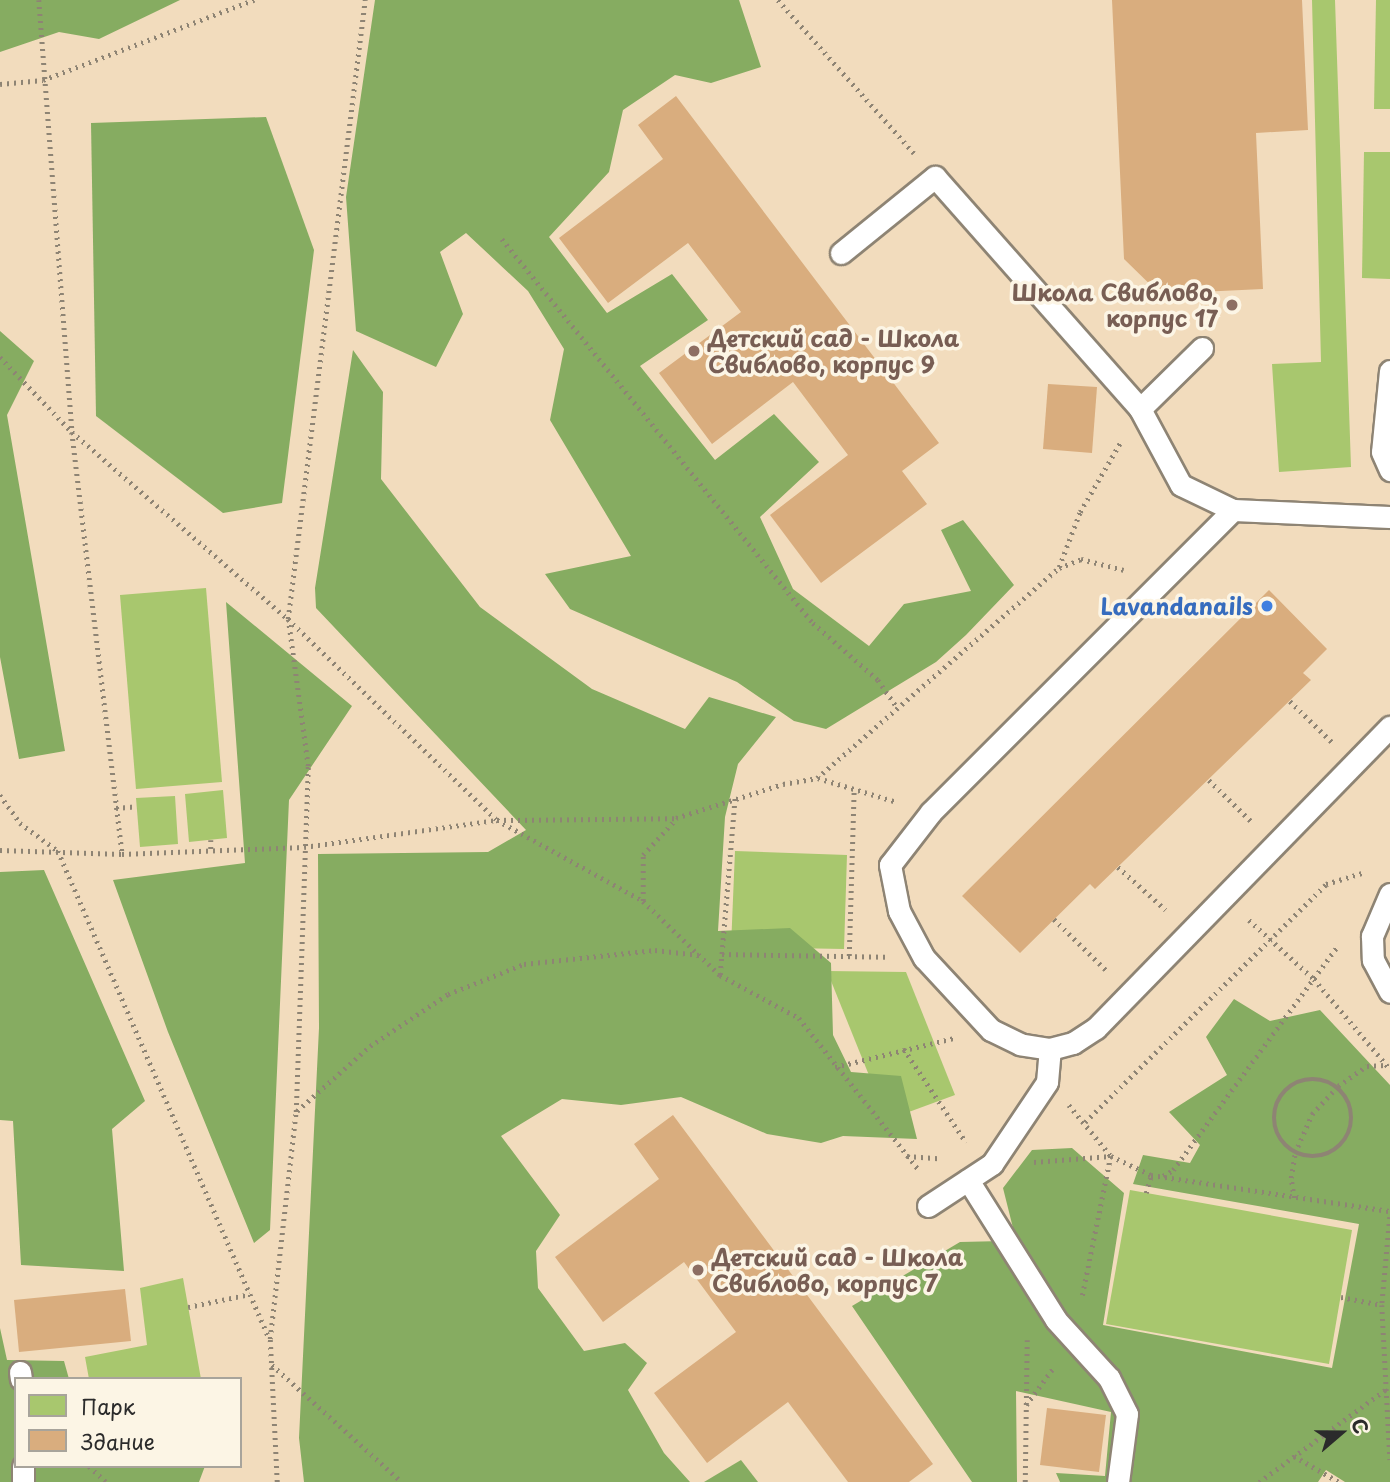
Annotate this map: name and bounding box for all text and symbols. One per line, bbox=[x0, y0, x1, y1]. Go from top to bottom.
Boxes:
place label: Школа Свиблово, корпус 17 bbox=[1011, 278, 1218, 332]
marker: Школа Свиблово, корпус 17 bbox=[1224, 297, 1240, 313]
place label: Детский сад - Школа Свиблово, корпус 9 bbox=[708, 324, 961, 378]
marker: Детский сад - Школа Свиблово, корпус 9 bbox=[686, 343, 702, 359]
place label: Lavandanails bbox=[1100, 592, 1253, 620]
marker: Lavandanails bbox=[1259, 598, 1275, 614]
place label: Детский сад - Школа Свиблово, корпус 7 bbox=[712, 1243, 965, 1297]
marker: Детский сад - Школа Свиблово, корпус 7 bbox=[690, 1262, 706, 1278]
legend bbox=[14, 1377, 242, 1468]
text: Парк bbox=[81, 1390, 135, 1422]
north arrow bbox=[1306, 1398, 1376, 1468]
text: С bbox=[1345, 1414, 1376, 1437]
text: Здание bbox=[81, 1425, 155, 1457]

